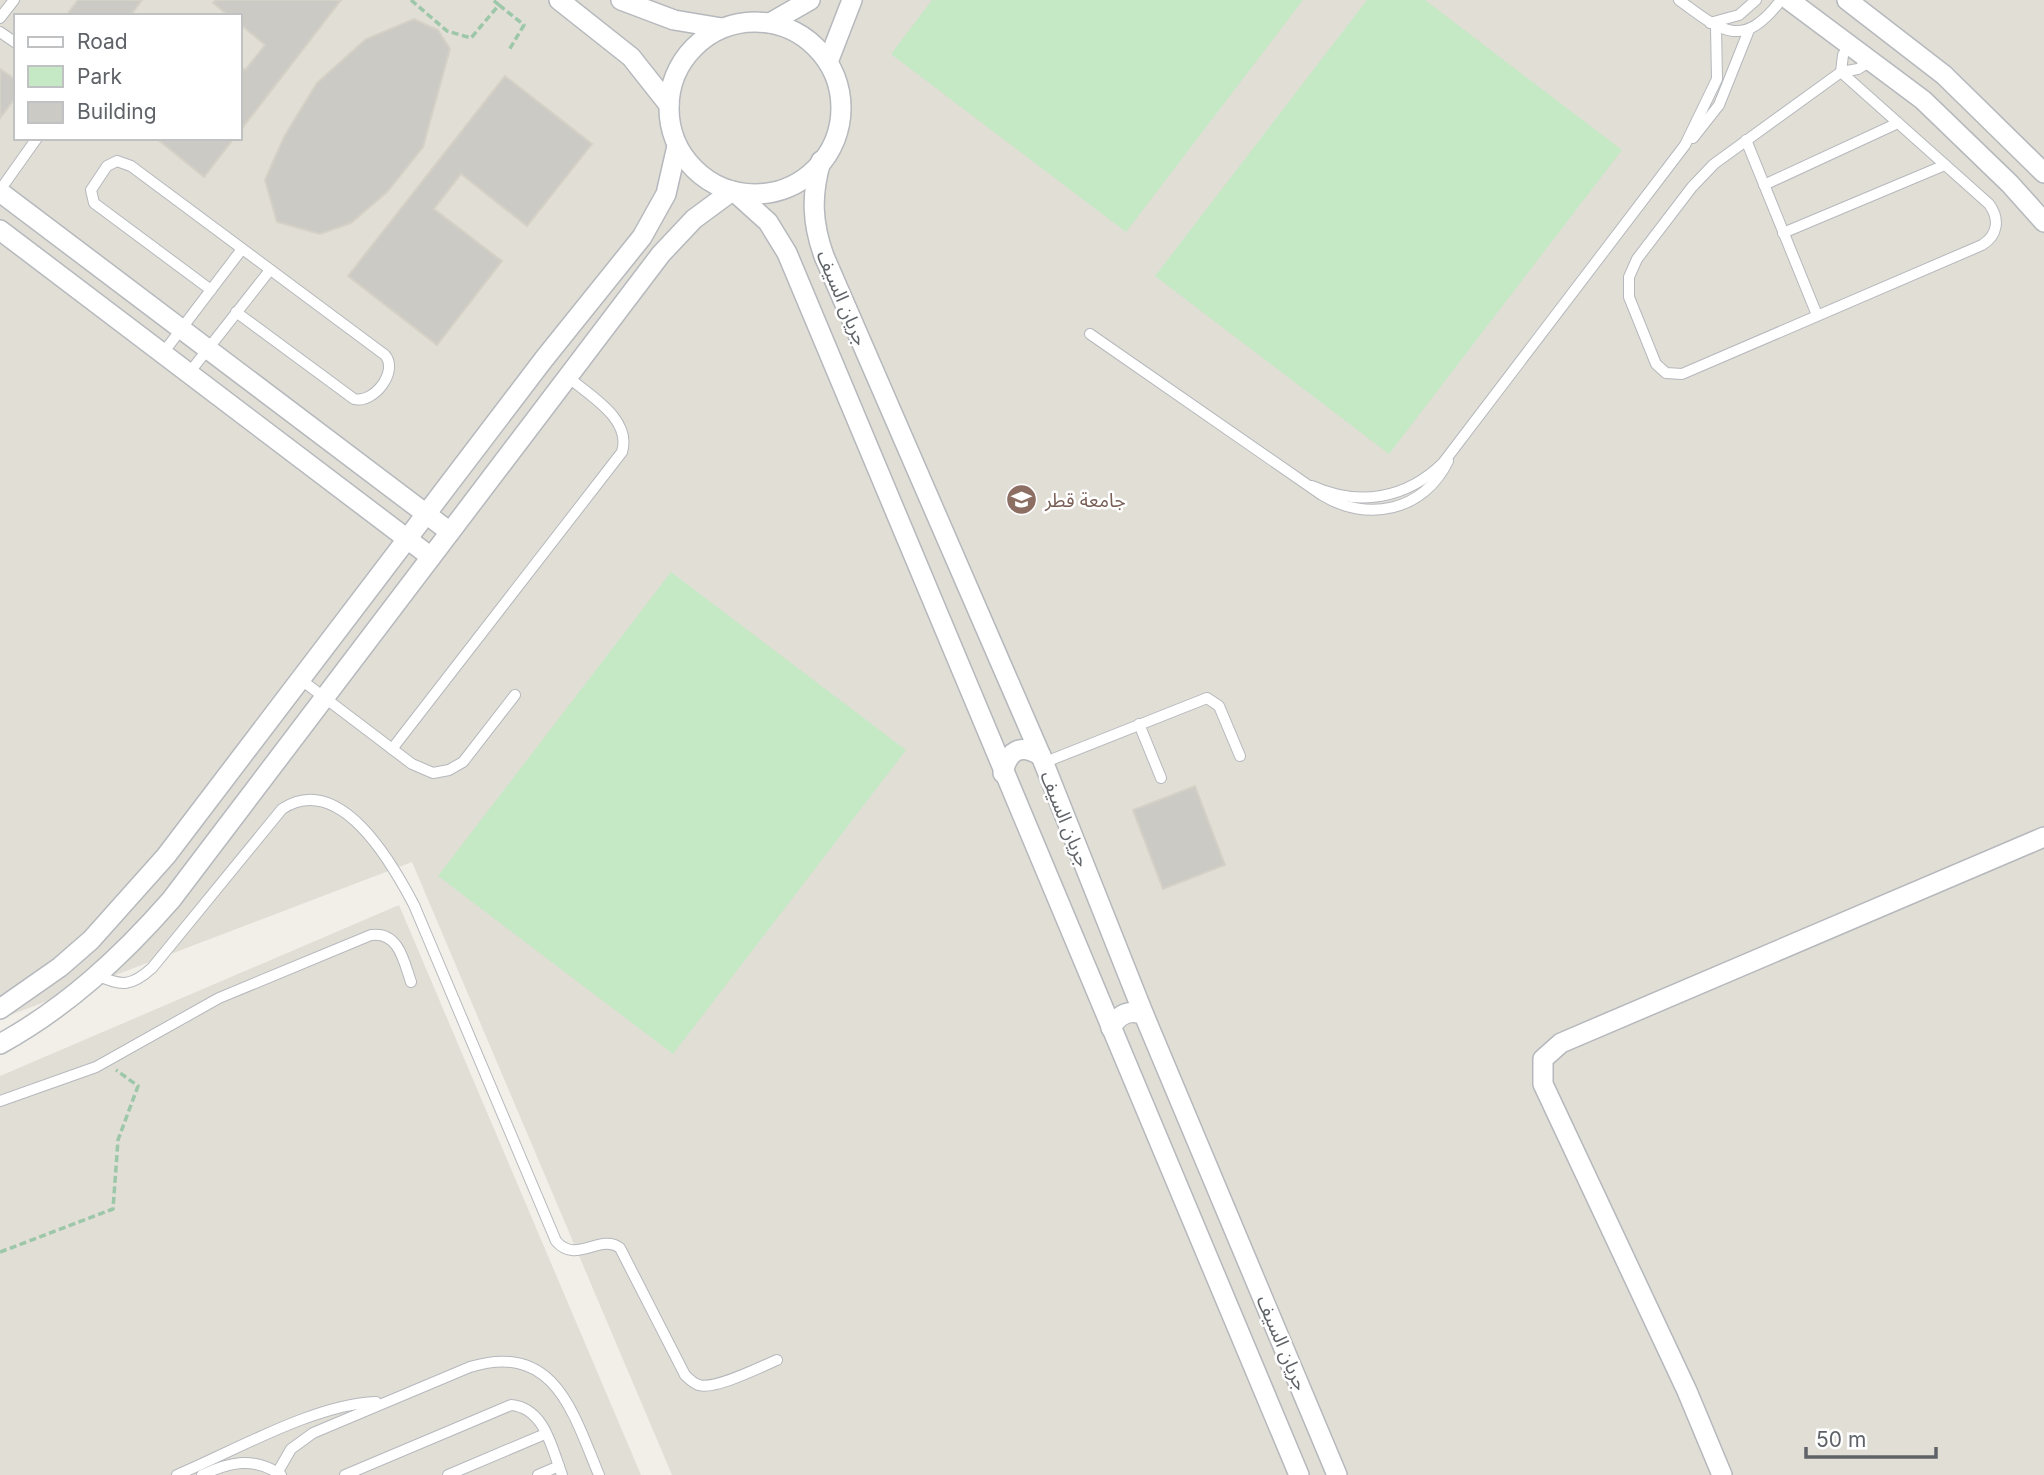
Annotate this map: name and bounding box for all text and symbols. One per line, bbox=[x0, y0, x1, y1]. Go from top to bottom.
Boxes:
legend bbox=[14, 14, 242, 140]
text: Road bbox=[77, 29, 128, 54]
text: Park bbox=[77, 64, 122, 89]
text: Building bbox=[77, 99, 157, 124]
street label: جريان السيف bbox=[812, 247, 872, 349]
school or university icon: جامعة قطر bbox=[1005, 483, 1039, 517]
place label: جامعة قطر bbox=[1044, 489, 1126, 512]
street label: جريان السيف bbox=[1035, 768, 1095, 870]
street label: جريان السيف bbox=[1252, 1292, 1312, 1394]
scale bar bbox=[1806, 1416, 1936, 1460]
text: 50 m bbox=[1816, 1427, 1866, 1452]

